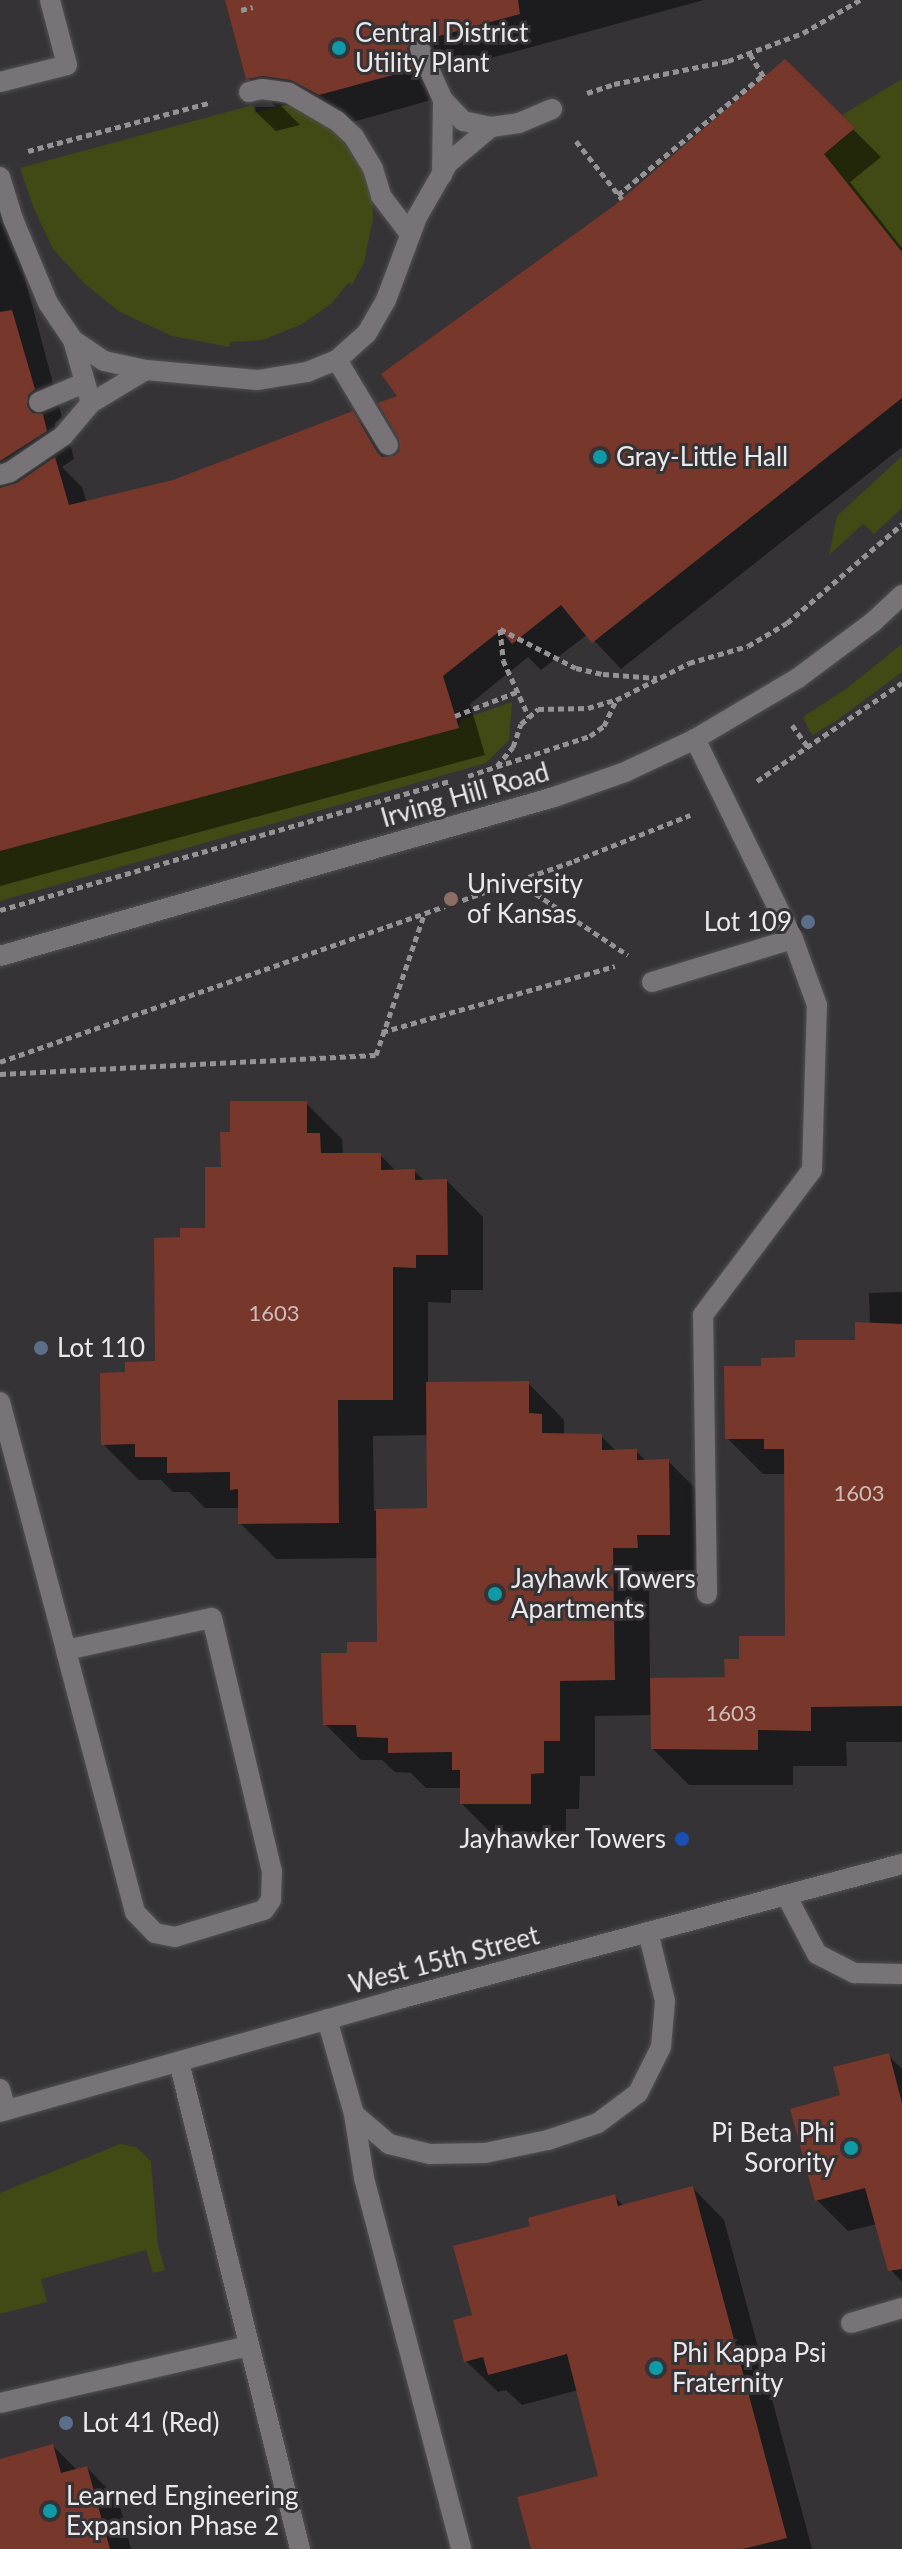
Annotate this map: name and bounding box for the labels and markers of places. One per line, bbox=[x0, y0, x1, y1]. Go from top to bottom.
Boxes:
place label: Central District Utility Plant bbox=[355, 17, 528, 78]
marker: Central District Utility Plant bbox=[330, 39, 348, 57]
place label: Gray-Little Hall bbox=[616, 441, 788, 473]
marker: Gray-Little Hall bbox=[591, 448, 609, 466]
place label: University of Kansas bbox=[467, 868, 583, 930]
marker: University of Kansas bbox=[442, 890, 460, 908]
place label: Lot 109 bbox=[704, 906, 792, 938]
marker: Lot 109 bbox=[799, 913, 817, 931]
place label: Lot 110 bbox=[57, 1332, 145, 1364]
marker: Lot 110 bbox=[32, 1339, 50, 1357]
place label: Jayhawk Towers Apartments bbox=[511, 1563, 696, 1624]
marker: Jayhawk Towers Apartments bbox=[486, 1585, 504, 1603]
place label: Jayhawker Towers bbox=[458, 1823, 666, 1855]
marker: Jayhawker Towers bbox=[673, 1830, 691, 1848]
place label: Pi Beta Phi Sorority bbox=[711, 2117, 835, 2178]
marker: Pi Beta Phi Sorority bbox=[842, 2139, 860, 2157]
place label: Phi Kappa Psi Fraternity bbox=[672, 2337, 827, 2398]
marker: Phi Kappa Psi Fraternity bbox=[647, 2359, 665, 2377]
place label: Lot 41 (Red) bbox=[82, 2407, 219, 2439]
marker: Lot 41 (Red) bbox=[57, 2414, 75, 2432]
place label: Learned Engineering Expansion Phase 2 bbox=[66, 2480, 299, 2542]
marker: Learned Engineering Expansion Phase 2 bbox=[41, 2502, 59, 2520]

